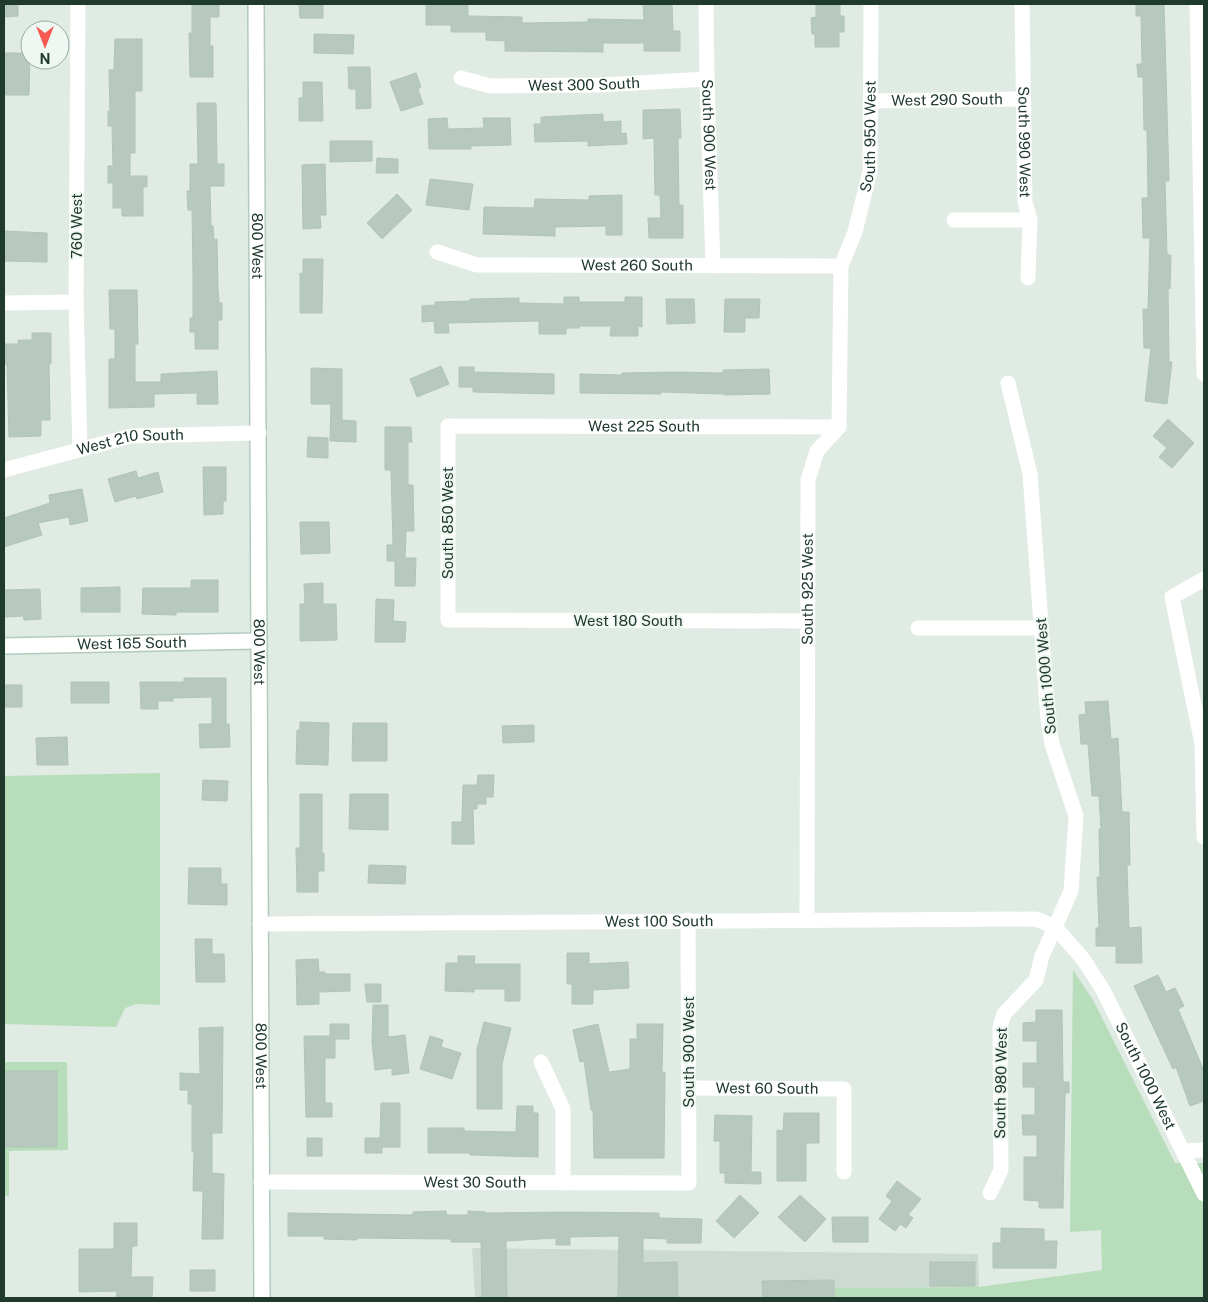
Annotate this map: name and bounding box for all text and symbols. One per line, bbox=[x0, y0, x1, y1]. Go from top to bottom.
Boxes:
north arrow bbox=[20, 20, 70, 70]
text: N bbox=[40, 50, 50, 66]
street label: West 300 South bbox=[528, 74, 640, 94]
street label: South 900 West bbox=[699, 79, 720, 191]
street label: South 950 West bbox=[856, 80, 879, 194]
street label: South 990 West bbox=[1015, 86, 1034, 198]
street label: West 290 South bbox=[891, 90, 1003, 109]
street label: 760 West bbox=[68, 193, 85, 259]
street label: 800 West bbox=[249, 213, 266, 279]
street label: West 260 South bbox=[581, 256, 693, 274]
street label: West 225 South bbox=[588, 417, 700, 435]
street label: West 210 South bbox=[75, 426, 184, 458]
street label: South 850 West bbox=[439, 467, 456, 579]
street label: South 925 West bbox=[799, 533, 816, 645]
street label: West 180 South bbox=[573, 612, 683, 629]
street label: South 1000 West bbox=[1032, 617, 1059, 735]
street label: 800 West bbox=[251, 619, 268, 685]
street label: West 165 South bbox=[77, 633, 187, 653]
street label: West 100 South bbox=[605, 912, 713, 930]
street label: South 900 West bbox=[680, 996, 697, 1108]
street label: South 1000 West bbox=[1112, 1019, 1180, 1132]
street label: 800 West bbox=[253, 1023, 270, 1089]
street label: South 980 West bbox=[991, 1027, 1010, 1139]
street label: West 60 South bbox=[716, 1079, 818, 1097]
street label: West 30 South bbox=[424, 1173, 526, 1191]

